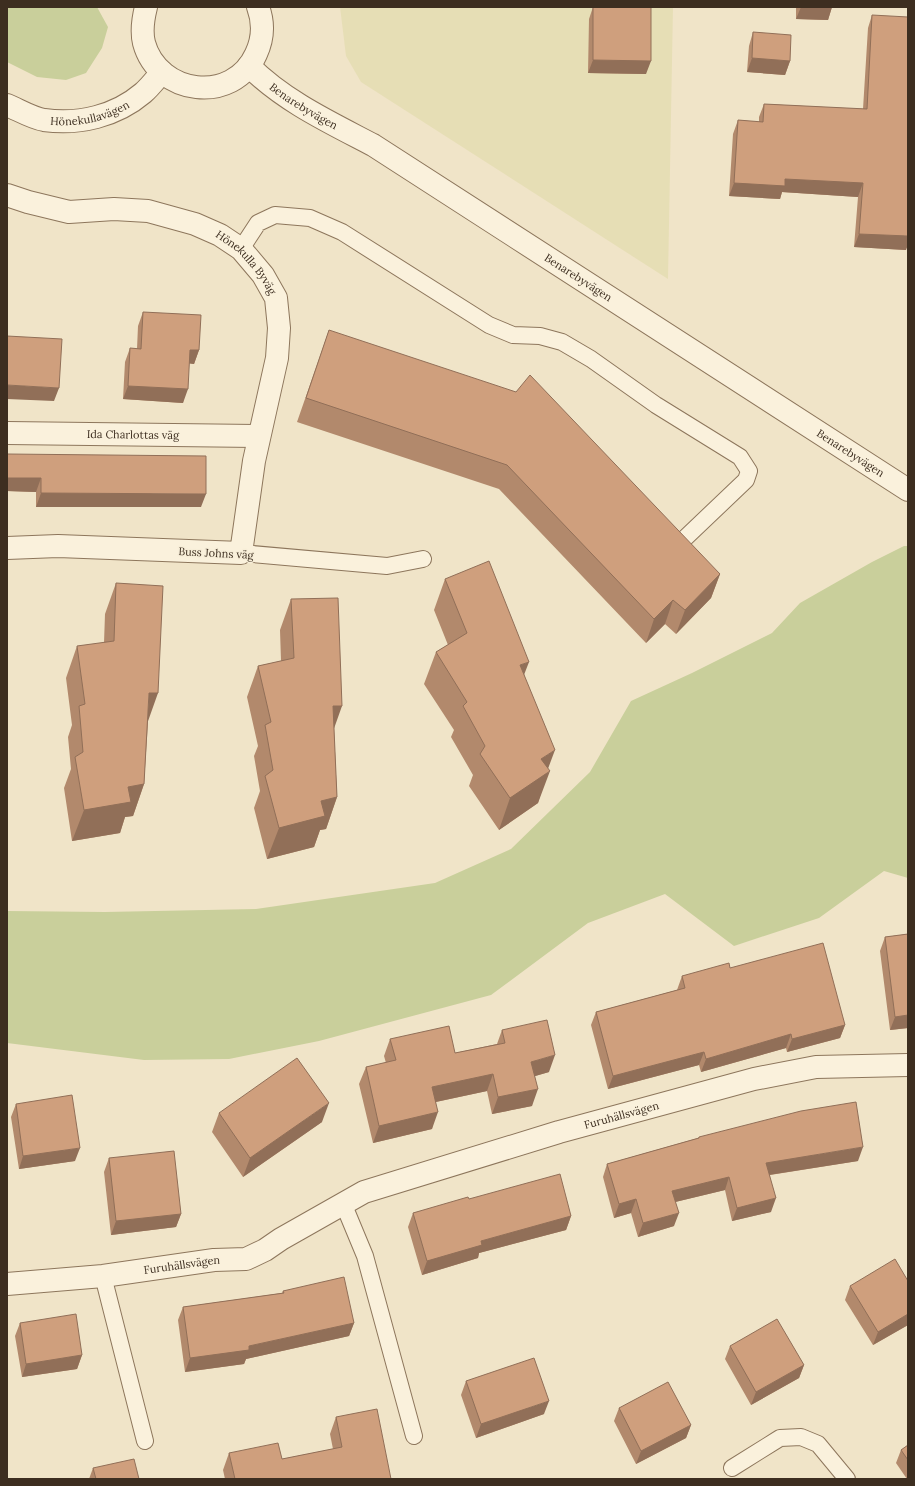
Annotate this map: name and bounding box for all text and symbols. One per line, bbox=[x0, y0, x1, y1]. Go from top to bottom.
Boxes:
street label: Benarebyvägen bbox=[267, 80, 340, 133]
street label: Hönekullavägen bbox=[50, 97, 132, 128]
street label: Hönekulla Byväg bbox=[213, 227, 280, 298]
street label: Benarebyvägen bbox=[542, 250, 615, 305]
street label: Benarebyvägen bbox=[814, 426, 887, 480]
street label: Ida Charlottas väg bbox=[87, 427, 180, 442]
street label: Buss Johns väg bbox=[178, 544, 255, 562]
street label: Furuhällsvägen bbox=[582, 1098, 661, 1132]
street label: Furuhällsvägen bbox=[143, 1253, 221, 1277]

